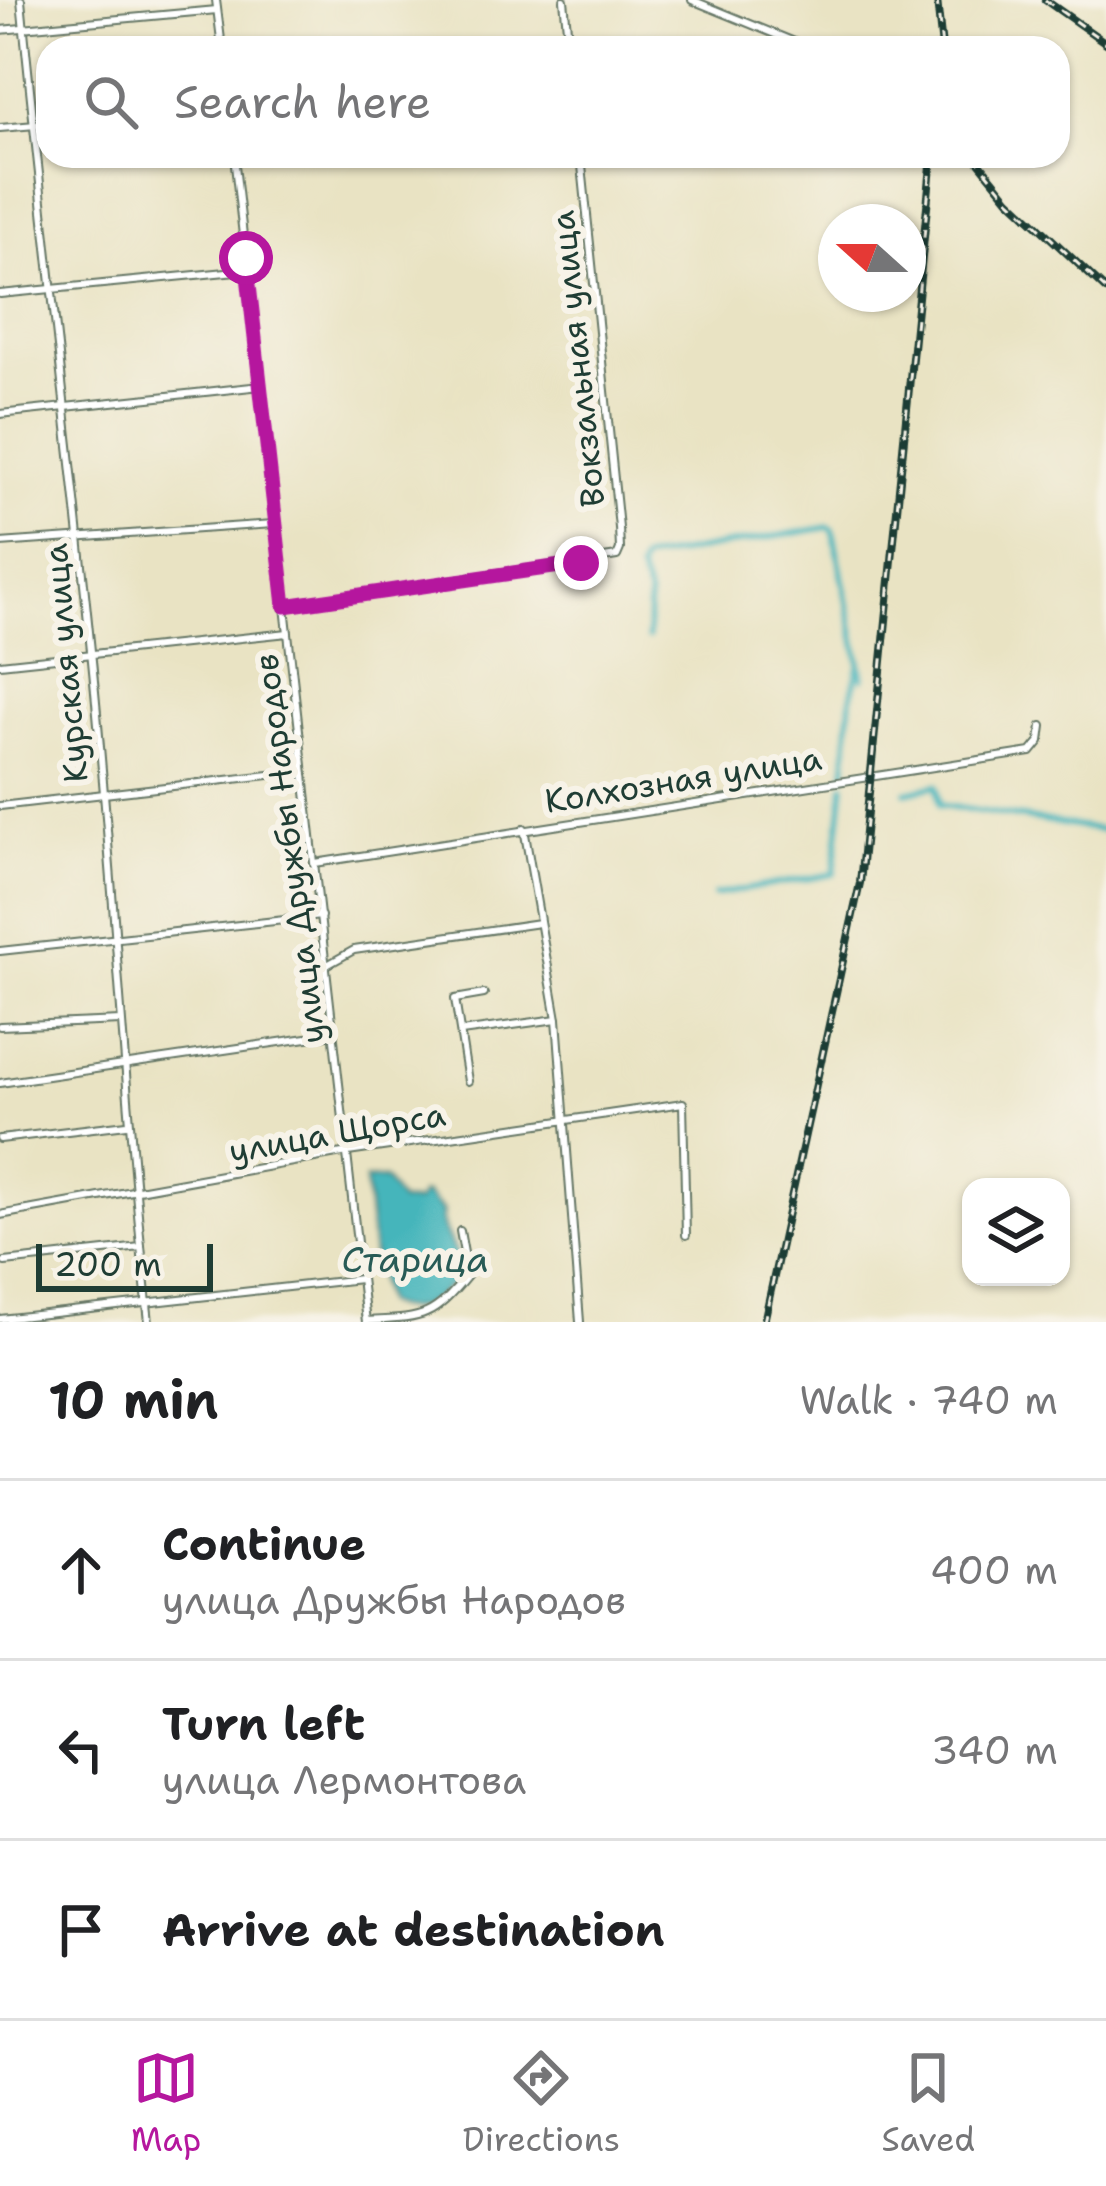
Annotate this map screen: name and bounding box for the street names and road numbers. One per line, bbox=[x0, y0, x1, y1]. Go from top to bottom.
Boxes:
street label: Вокзальная улица bbox=[540, 209, 615, 509]
street label: Курская улица bbox=[33, 542, 98, 784]
street label: улица Дружбы Народов bbox=[243, 651, 336, 1046]
street label: Колхозная улица bbox=[541, 735, 825, 824]
street label: улица Щорса bbox=[225, 1091, 449, 1174]

